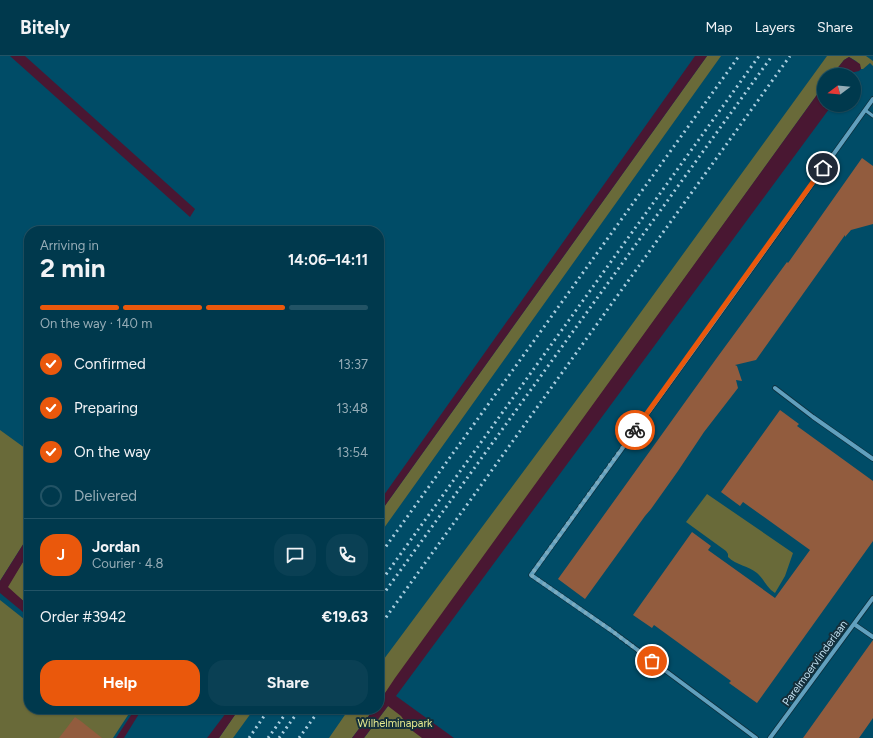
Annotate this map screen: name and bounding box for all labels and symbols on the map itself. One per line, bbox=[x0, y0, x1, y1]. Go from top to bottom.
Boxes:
north arrow bbox=[817, 68, 861, 112]
pin bbox=[806, 151, 840, 185]
courier bbox=[615, 410, 655, 450]
street label: Parelmoervlinderlaan bbox=[780, 618, 850, 708]
pin bbox=[635, 644, 669, 678]
park label: Wilhelminapark bbox=[358, 717, 433, 730]

